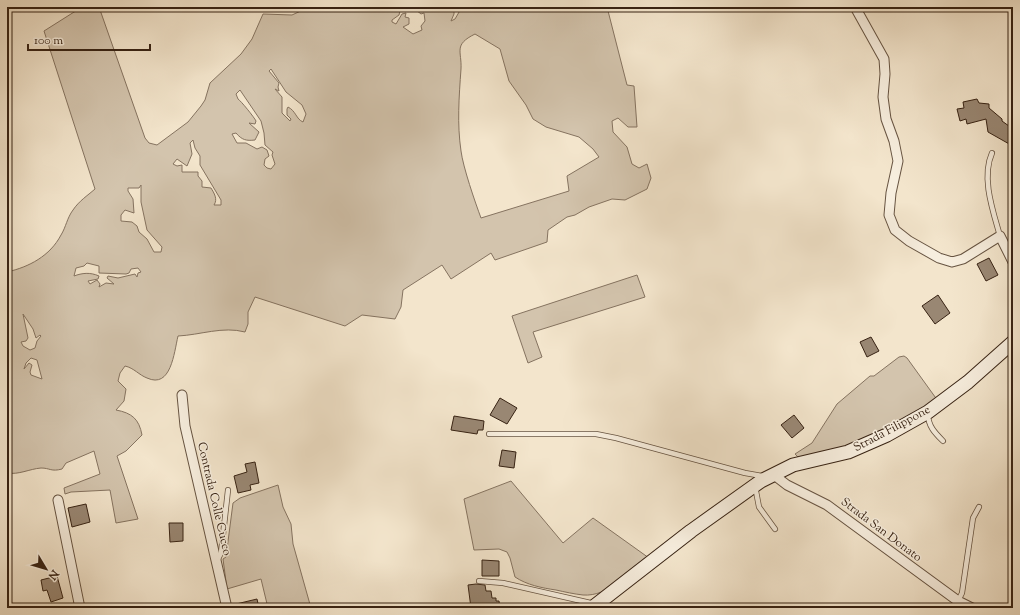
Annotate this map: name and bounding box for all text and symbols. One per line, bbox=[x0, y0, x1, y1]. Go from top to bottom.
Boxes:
scale bar bbox=[28, 26, 150, 52]
text: 100 m bbox=[34, 32, 63, 50]
street label: Strada Filippone bbox=[850, 401, 934, 457]
street label: Contrada Colle Cucco bbox=[192, 440, 236, 558]
street label: Strada San Donato bbox=[837, 493, 926, 567]
north arrow bbox=[26, 549, 66, 589]
text: N bbox=[44, 565, 63, 583]

